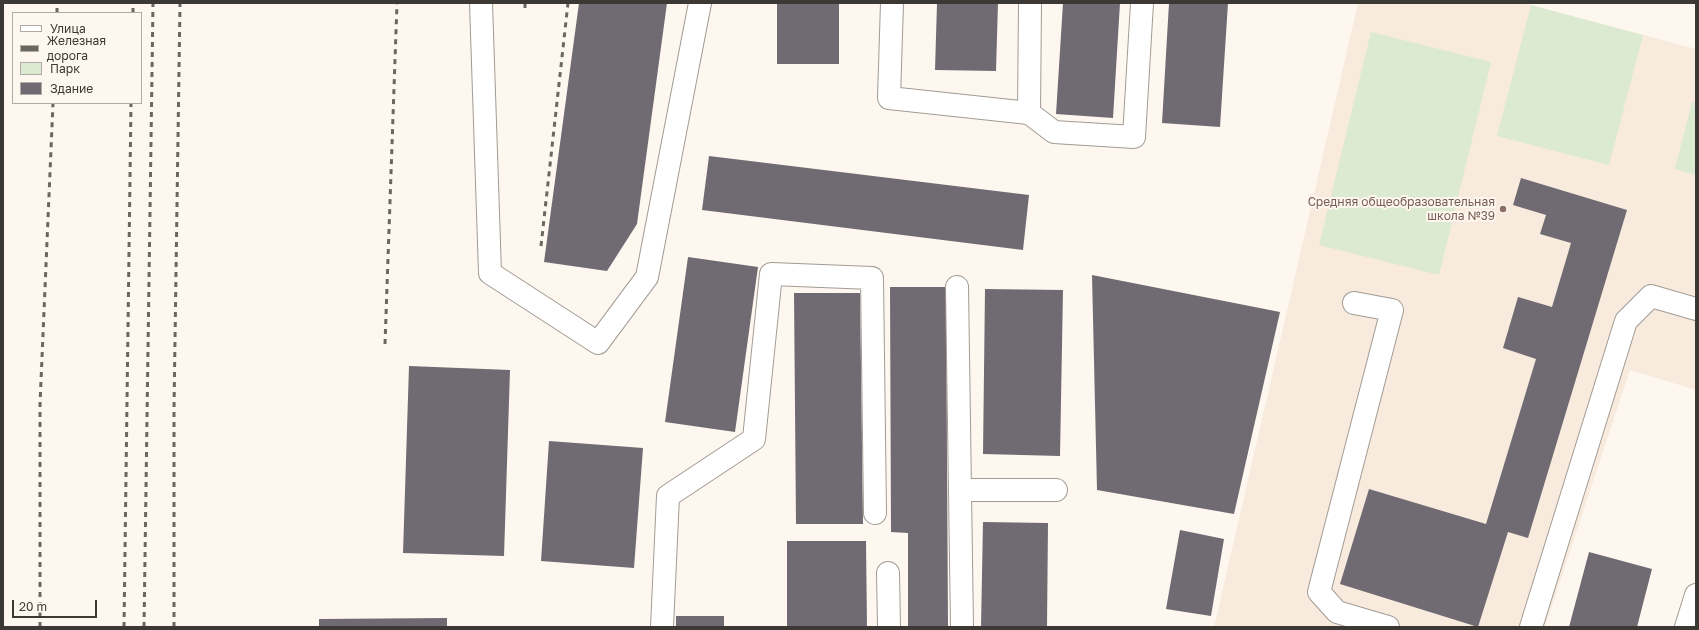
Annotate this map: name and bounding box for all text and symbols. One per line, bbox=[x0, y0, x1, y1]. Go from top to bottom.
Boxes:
legend bbox=[12, 12, 142, 104]
text: Улица bbox=[50, 21, 86, 36]
text: Железная дорога bbox=[47, 33, 106, 63]
text: Парк bbox=[50, 61, 80, 76]
text: Здание bbox=[50, 81, 93, 96]
place label: Средняя общеобразовательная школа №39 bbox=[1308, 195, 1495, 223]
marker: Средняя общеобразовательная школа №39 bbox=[1498, 204, 1508, 214]
scale bar bbox=[14, 592, 99, 618]
text: 20 m bbox=[19, 599, 47, 614]

